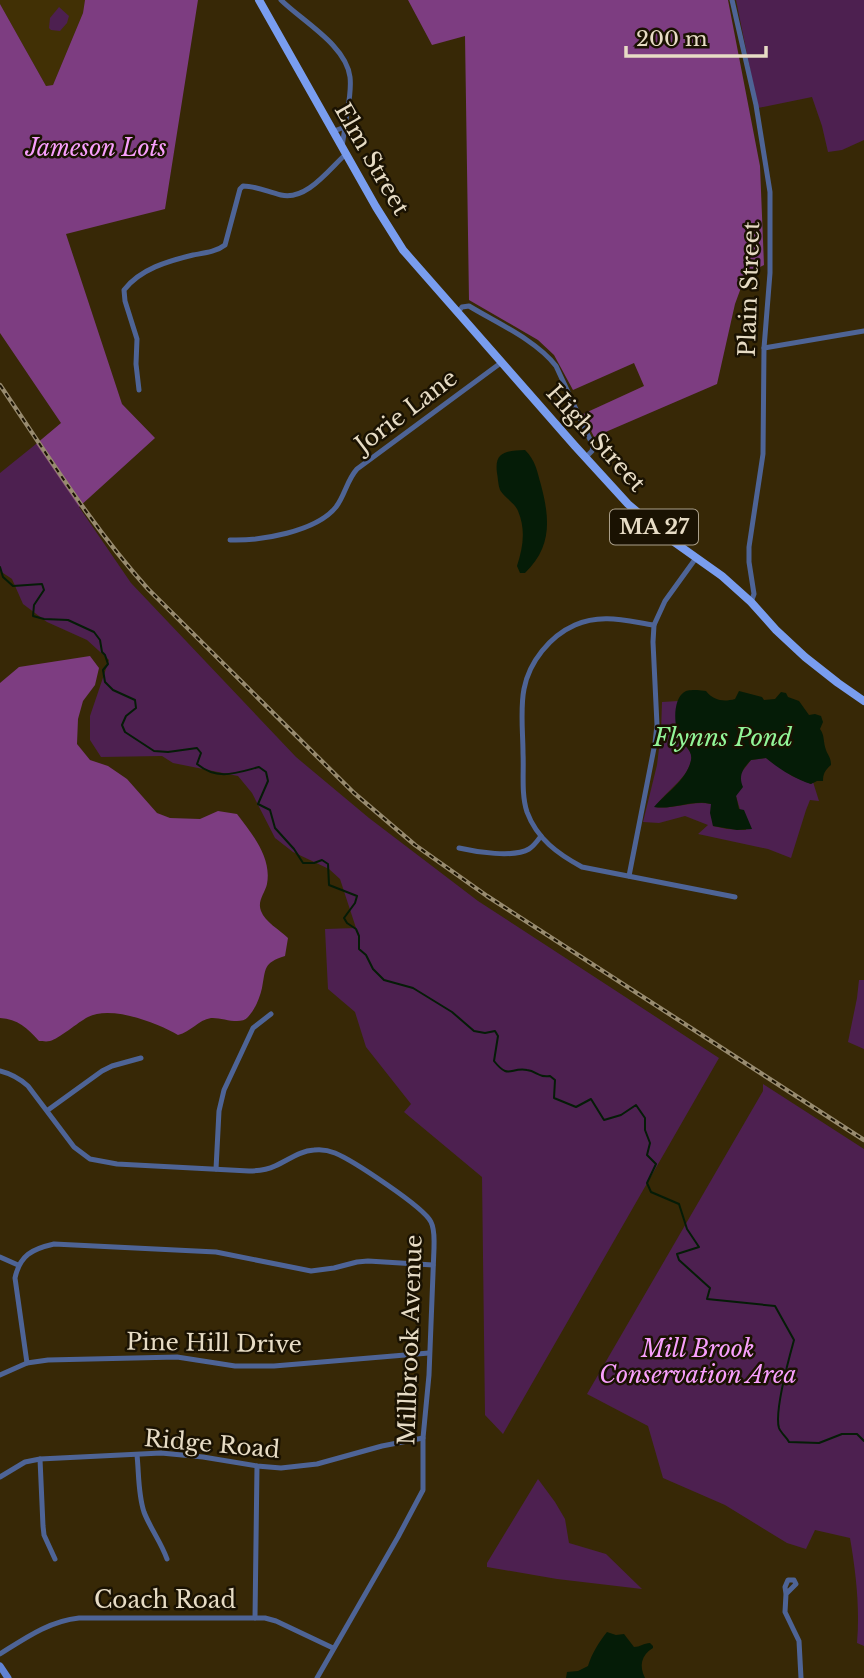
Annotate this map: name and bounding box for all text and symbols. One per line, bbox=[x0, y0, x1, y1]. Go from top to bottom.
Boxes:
scale bar bbox=[626, 14, 766, 58]
text: 200 m bbox=[636, 26, 708, 52]
street label: Elm Street bbox=[329, 98, 415, 220]
park label: Jameson Lots bbox=[24, 134, 167, 162]
street label: Plain Street bbox=[733, 221, 765, 357]
street label: Jorie Lane bbox=[347, 364, 463, 460]
street label: High Street bbox=[541, 379, 652, 498]
road number: MA 27 bbox=[610, 510, 698, 544]
water label: Flynns Pond bbox=[653, 723, 793, 752]
street label: Millbrook Avenue bbox=[392, 1234, 428, 1446]
street label: Pine Hill Drive bbox=[126, 1327, 302, 1359]
park label: Mill Brook Conservation Area bbox=[599, 1335, 797, 1389]
street label: Ridge Road bbox=[143, 1424, 281, 1464]
street label: Coach Road bbox=[94, 1586, 236, 1614]

